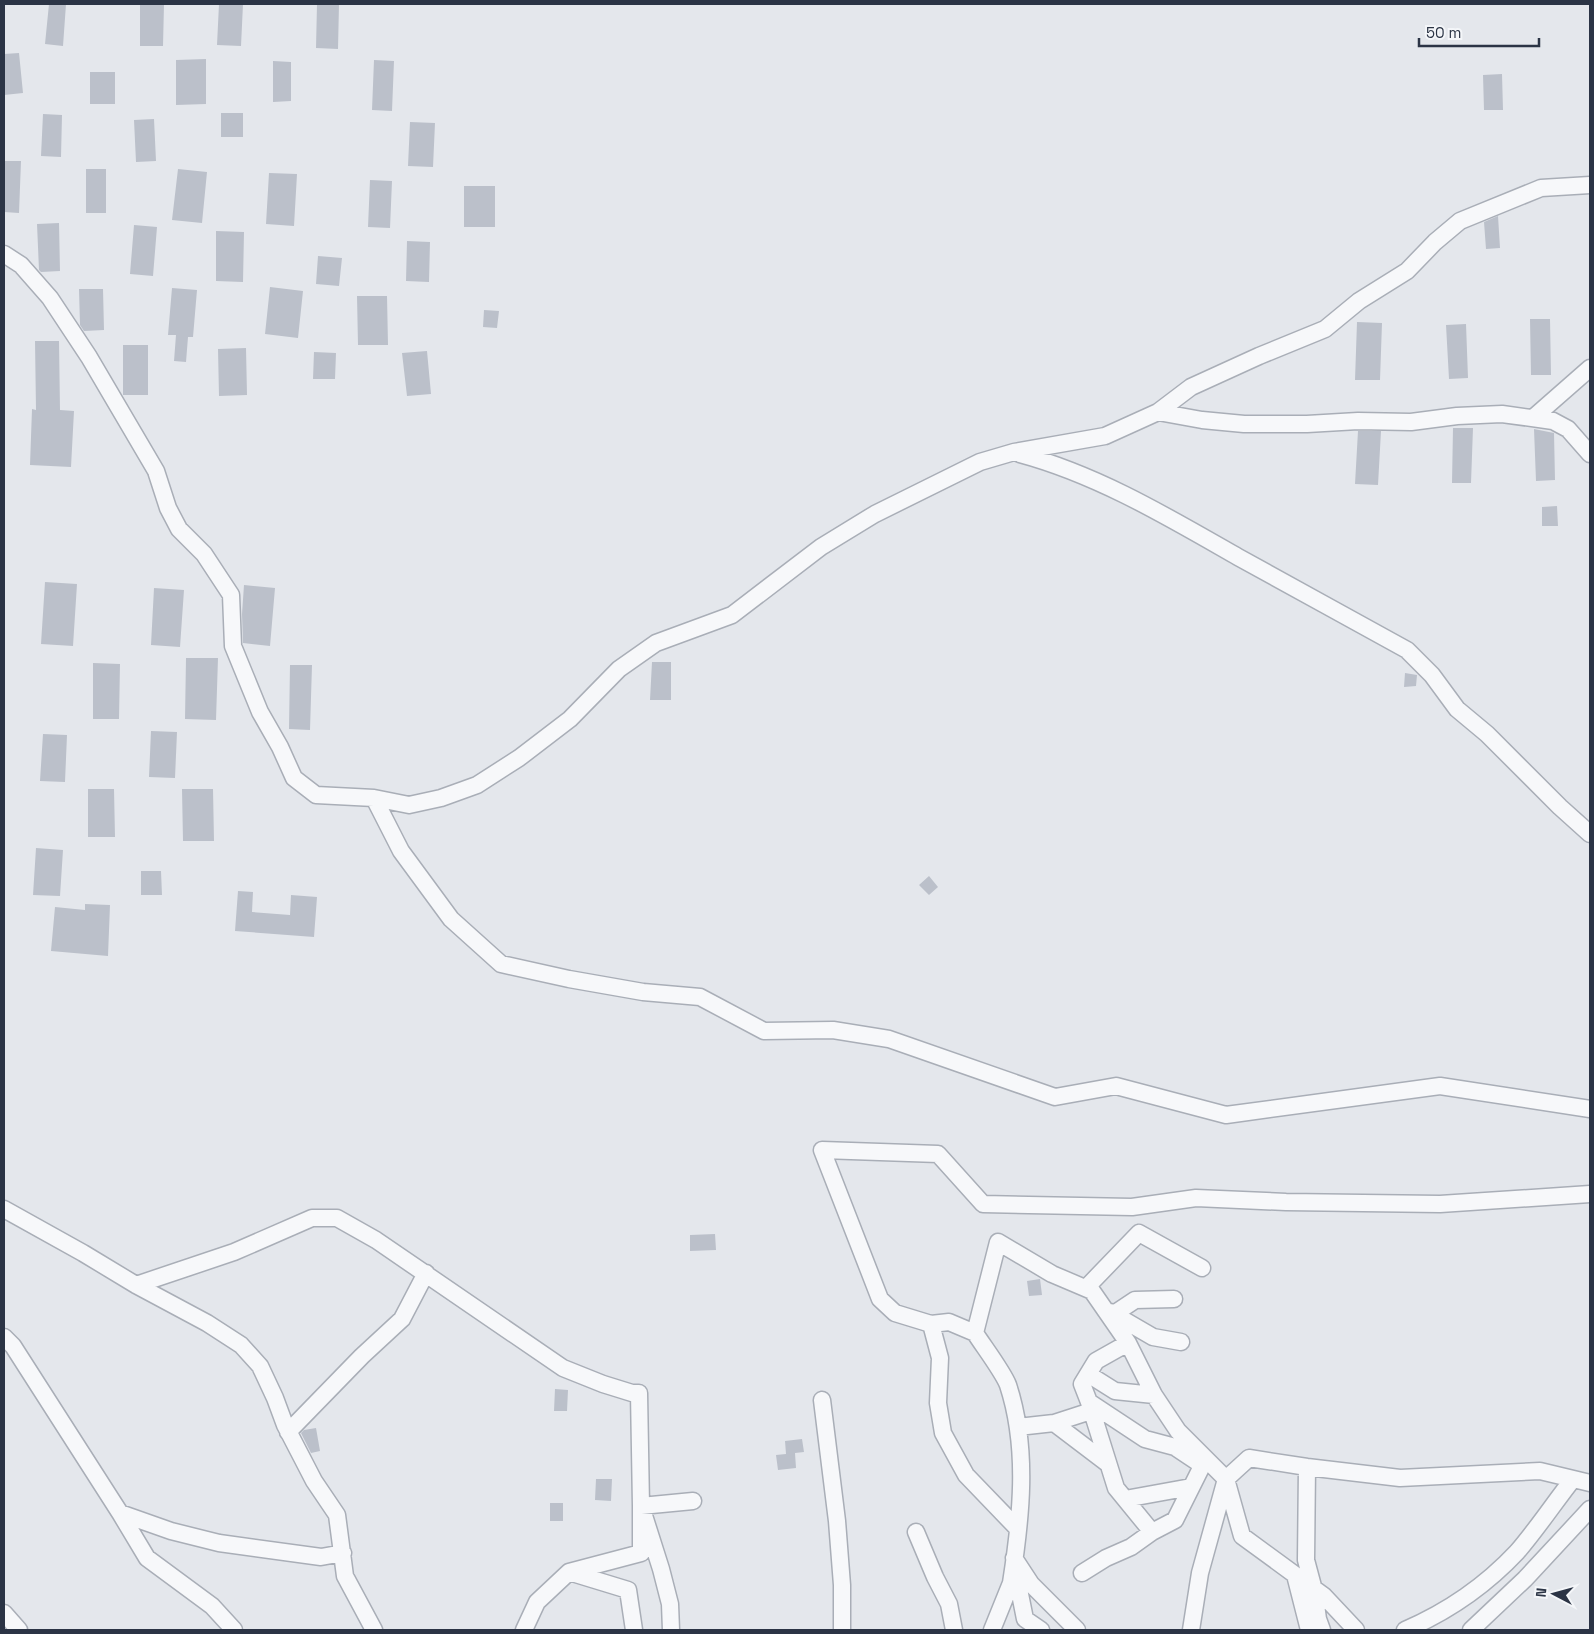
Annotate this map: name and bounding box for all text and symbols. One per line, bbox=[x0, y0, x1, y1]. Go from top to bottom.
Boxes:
scale bar bbox=[1419, 15, 1539, 47]
text: 50 m bbox=[1426, 23, 1461, 42]
north arrow bbox=[1529, 1569, 1579, 1619]
text: N bbox=[1532, 1587, 1551, 1598]

